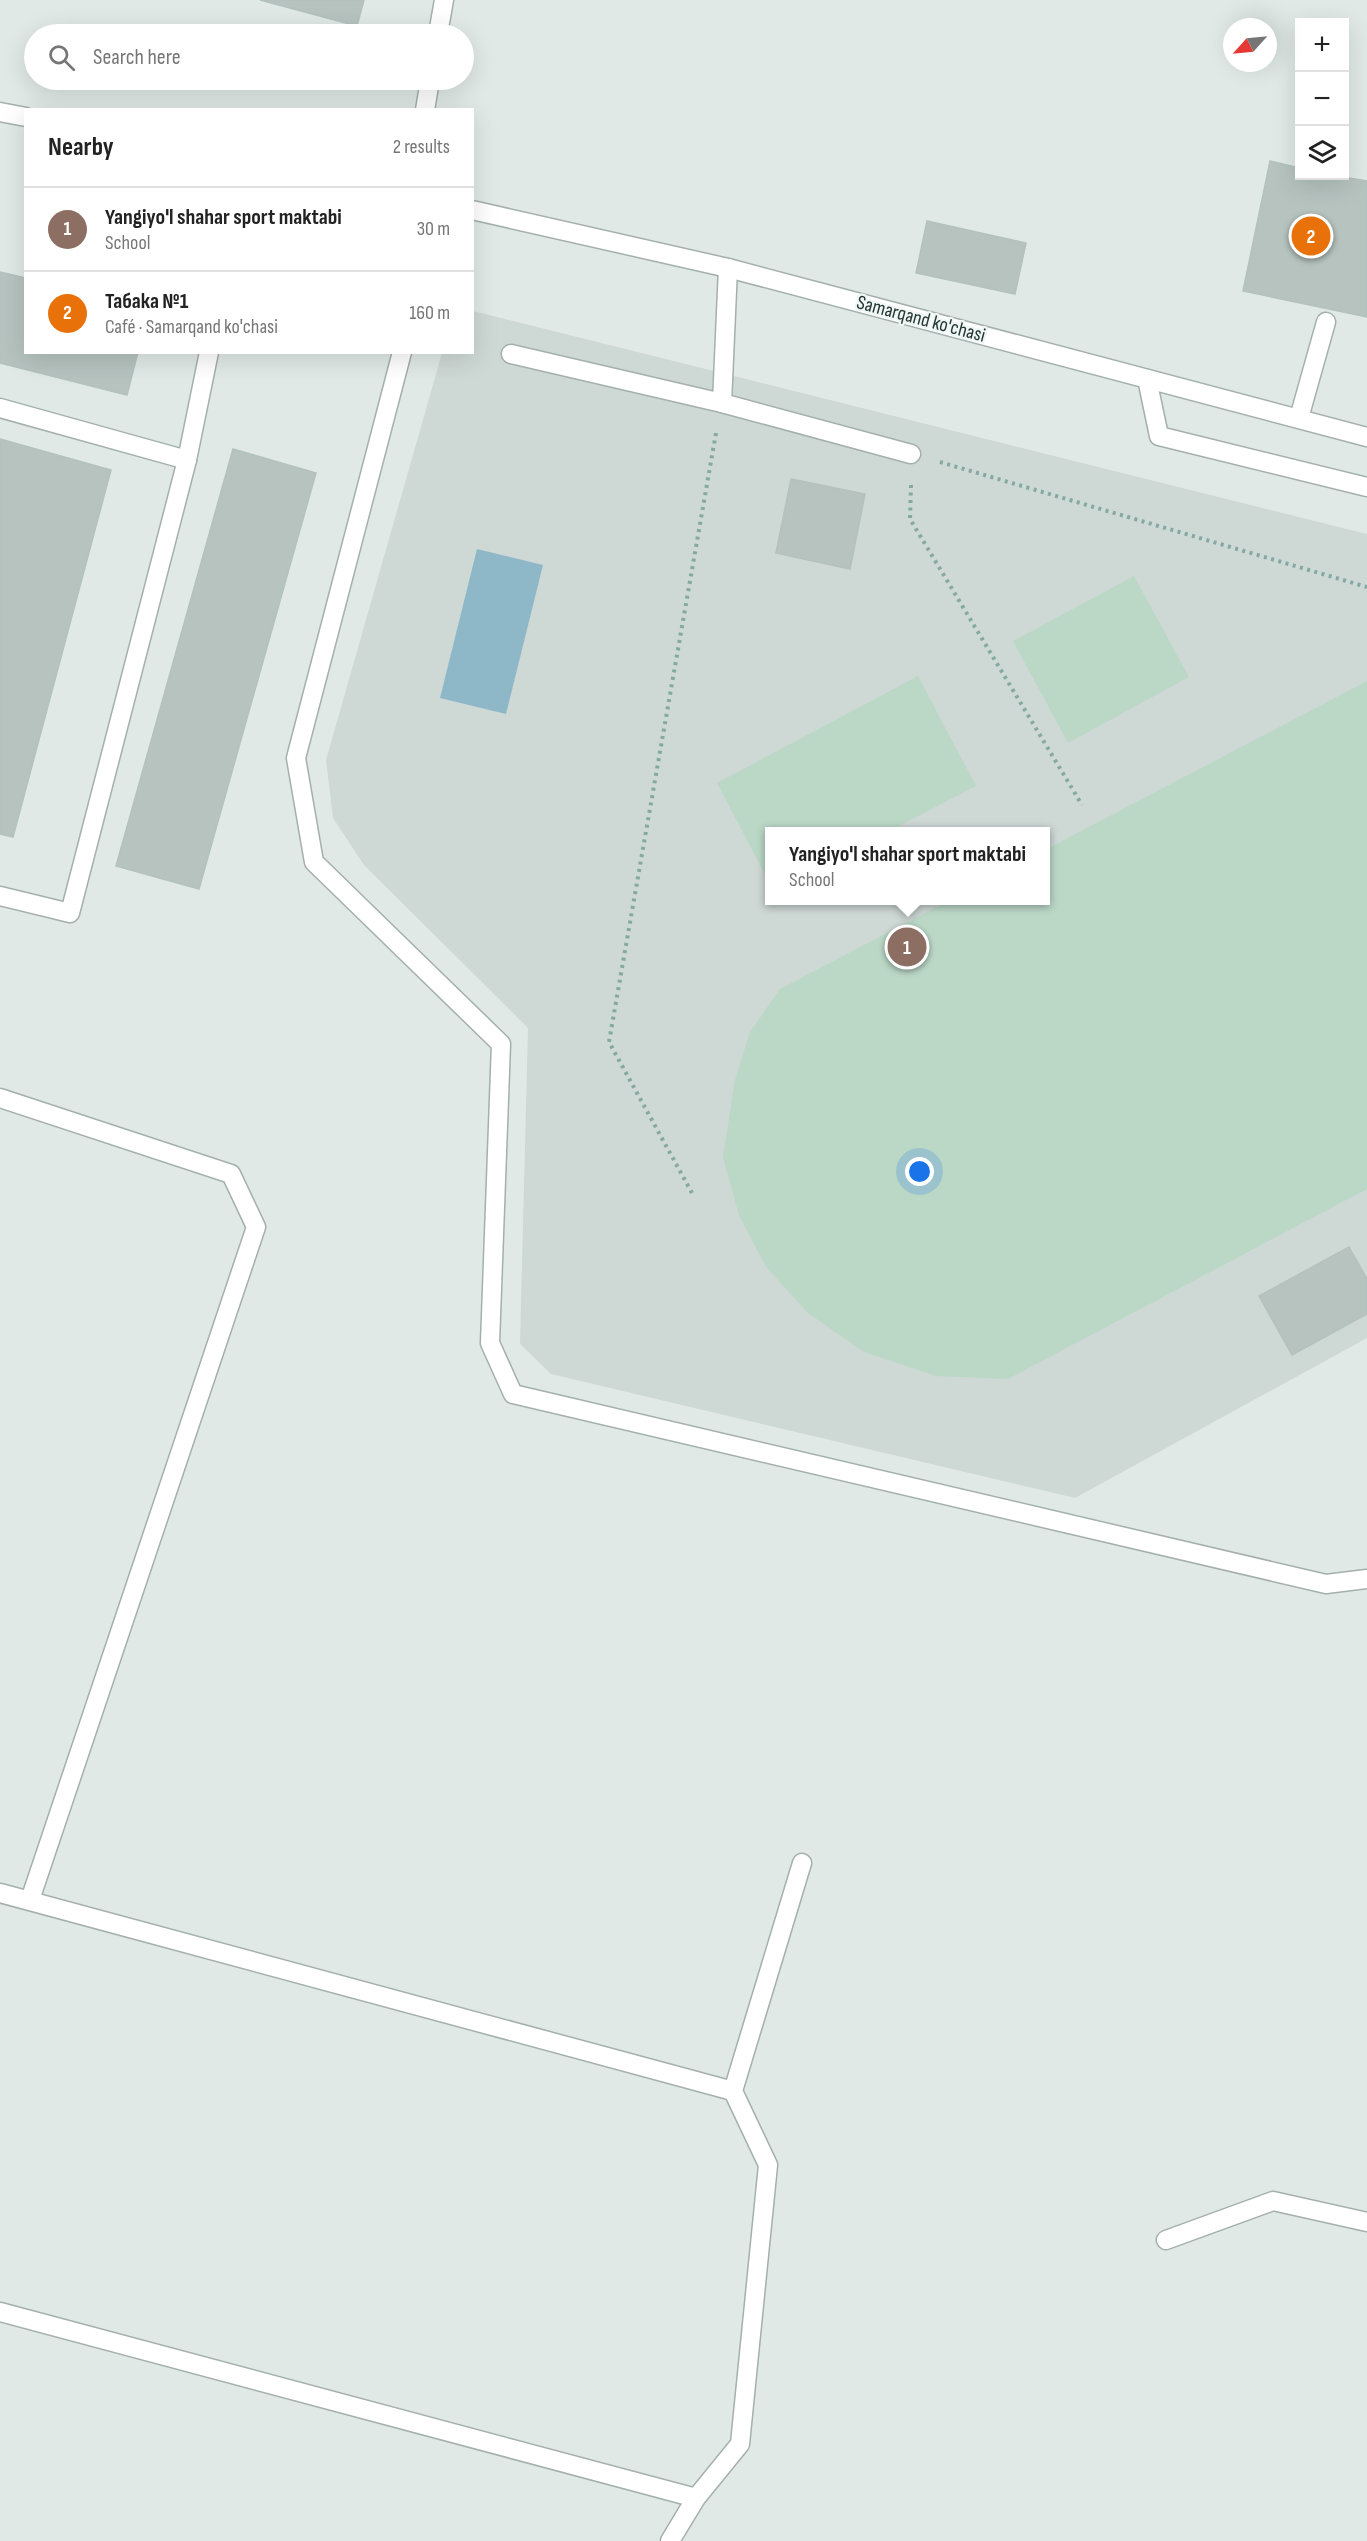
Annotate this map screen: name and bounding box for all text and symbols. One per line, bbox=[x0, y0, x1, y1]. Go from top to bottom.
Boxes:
north arrow bbox=[1223, 18, 1277, 72]
map controls bbox=[1295, 18, 1349, 180]
button: + bbox=[1295, 18, 1349, 72]
search box bbox=[24, 24, 474, 90]
icon: search bbox=[45, 41, 78, 74]
text: Search here bbox=[93, 44, 180, 71]
button: − bbox=[1295, 72, 1349, 126]
button: layers bbox=[1295, 126, 1349, 180]
text: Nearby bbox=[48, 132, 114, 163]
text: 2 results bbox=[393, 135, 450, 159]
text: Yangiyo'l shahar sport maktabi bbox=[105, 204, 342, 231]
pin: 2 bbox=[1292, 214, 1330, 258]
text: 1 bbox=[64, 217, 71, 241]
text: 30 m bbox=[417, 217, 450, 241]
text: School bbox=[105, 231, 150, 255]
text: Табака №1 bbox=[105, 288, 188, 315]
street label: Samarqand ko'chasi bbox=[854, 290, 988, 348]
text: 2 bbox=[63, 301, 72, 325]
text: 160 m bbox=[409, 301, 450, 325]
text: Café · Samarqand ko'chasi bbox=[105, 315, 278, 339]
popup bbox=[765, 827, 1050, 905]
text: Yangiyo'l shahar sport maktabi bbox=[789, 841, 1026, 868]
text: School bbox=[789, 868, 835, 892]
pin: 1 bbox=[888, 924, 926, 970]
your location bbox=[905, 1157, 934, 1186]

